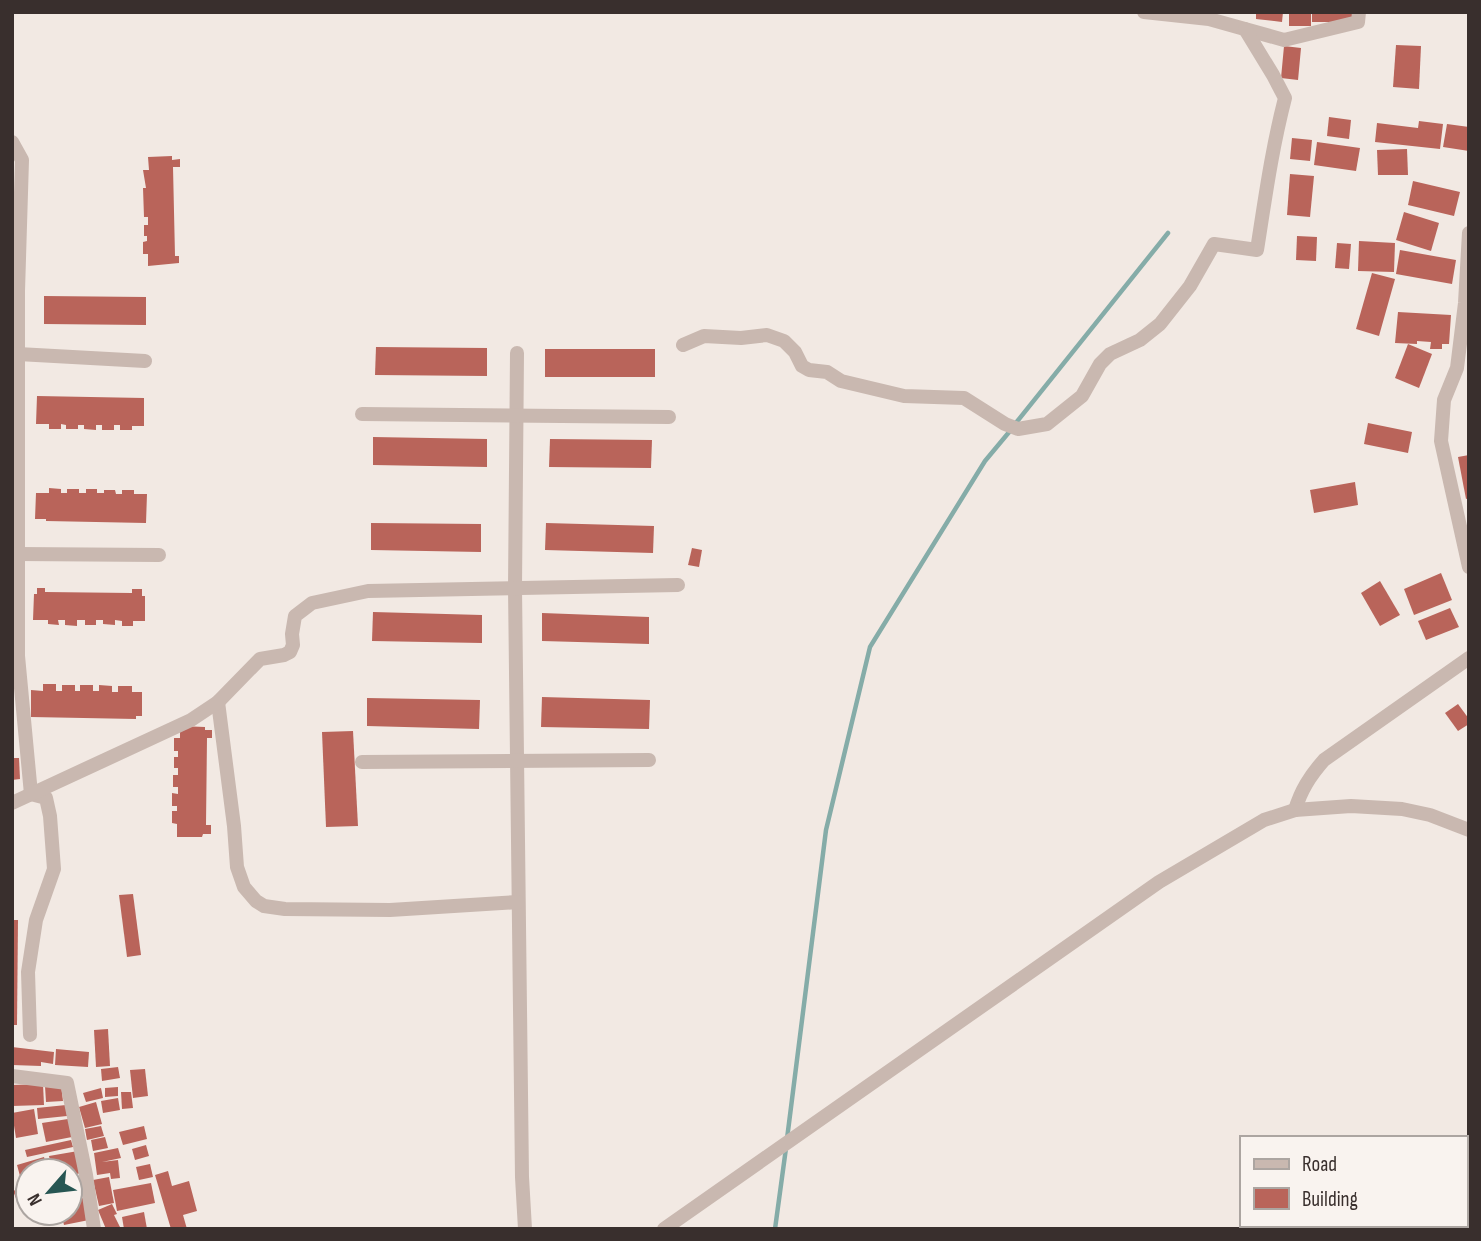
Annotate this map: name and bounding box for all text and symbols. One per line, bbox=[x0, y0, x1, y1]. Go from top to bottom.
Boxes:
legend bbox=[1240, 1136, 1467, 1227]
text: Road bbox=[1302, 1152, 1337, 1177]
north arrow bbox=[14, 1157, 84, 1227]
text: Building bbox=[1302, 1187, 1358, 1212]
text: N bbox=[23, 1189, 48, 1209]

